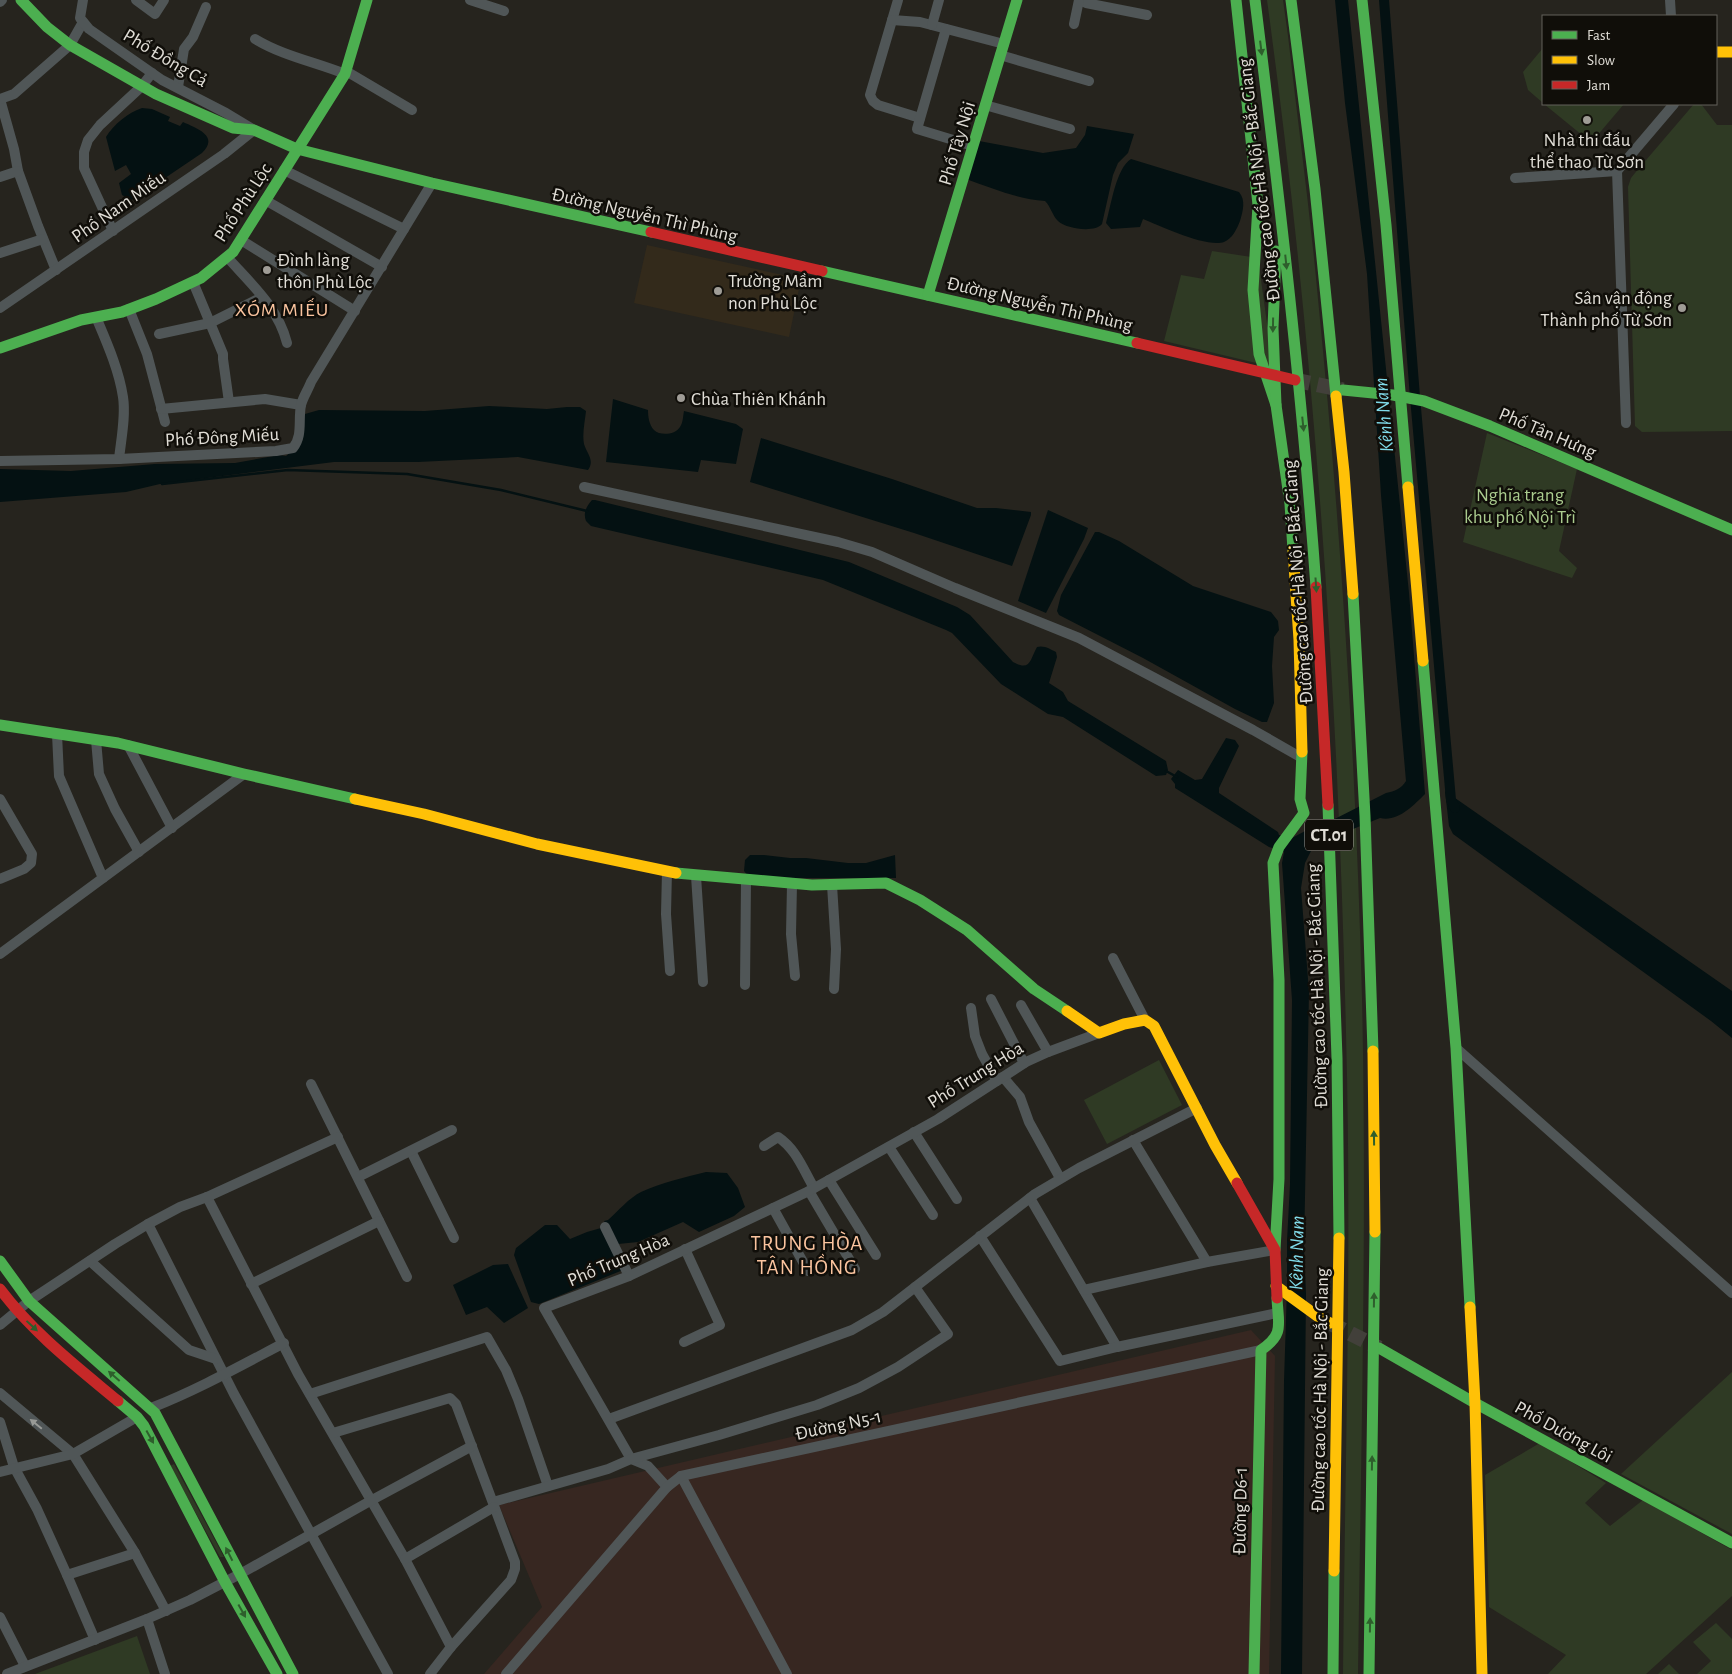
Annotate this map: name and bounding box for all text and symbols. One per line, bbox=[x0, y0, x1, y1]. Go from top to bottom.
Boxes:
legend bbox=[1542, 15, 1717, 105]
street label: Phố Đồng Cả bbox=[120, 26, 211, 91]
text: Fast bbox=[1587, 28, 1611, 43]
one-way arrow bbox=[1257, 41, 1265, 57]
text: Slow bbox=[1587, 53, 1615, 68]
street label: Đường cao tốc Hà Nội - Bắc Giang bbox=[1235, 57, 1284, 302]
text: Jam bbox=[1587, 78, 1610, 93]
street label: Phố Tây Nội bbox=[936, 99, 979, 188]
marker: Nhà thi đấu thể thao Từ Sơn bbox=[1581, 114, 1593, 126]
place label: Nhà thi đấu thể thao Từ Sơn bbox=[1530, 131, 1644, 172]
street label: Phố Phù Lộc bbox=[211, 160, 275, 245]
street label: Phố Nam Miếu bbox=[68, 168, 170, 246]
street label: Đường Nguyễn Thì Phùng bbox=[550, 184, 740, 246]
place label: Đình làng thôn Phù Lộc bbox=[277, 251, 372, 292]
one-way arrow bbox=[1282, 254, 1290, 270]
marker: Đình làng thôn Phù Lộc bbox=[261, 264, 273, 276]
place label: Trường Mầm non Phù Lộc bbox=[728, 272, 823, 313]
street label: Đường Nguyễn Thì Phùng bbox=[945, 273, 1135, 335]
marker: Trường Mầm non Phù Lộc bbox=[712, 285, 724, 297]
place label: Sân vận động Thành phố Từ Sơn bbox=[1540, 289, 1673, 330]
district label: XÓM MIẾU bbox=[235, 297, 329, 320]
marker: Sân vận động Thành phố Từ Sơn bbox=[1676, 302, 1688, 314]
one-way arrow bbox=[1269, 318, 1277, 334]
water label: Kênh Nam bbox=[1371, 377, 1397, 453]
place label: Chùa Thiên Khánh bbox=[691, 390, 826, 409]
marker: Chùa Thiên Khánh bbox=[675, 392, 687, 404]
street label: Phố Tân Hưng bbox=[1496, 404, 1600, 463]
one-way arrow bbox=[1299, 416, 1307, 432]
street label: Phố Đông Miếu bbox=[165, 425, 280, 450]
street label: Đường cao tốc Hà Nội - Bắc Giang bbox=[1280, 459, 1317, 705]
park label: Nghĩa trang khu phố Nội Trì bbox=[1464, 486, 1576, 527]
one-way arrow bbox=[1312, 578, 1320, 594]
road number: CT.01 bbox=[1305, 820, 1353, 850]
street label: Đường cao tốc Hà Nội - Bắc Giang bbox=[1304, 863, 1331, 1108]
street label: Phố Trung Hòa bbox=[925, 1038, 1027, 1112]
one-way arrow bbox=[1370, 1130, 1378, 1146]
water label: Kênh Nam bbox=[1286, 1215, 1308, 1291]
street label: Phố Trung Hòa bbox=[565, 1230, 673, 1290]
district label: TRUNG HÒA TÂN HỒNG bbox=[751, 1231, 863, 1278]
street label: Đường cao tốc Hà Nội - Bắc Giang bbox=[1309, 1267, 1332, 1512]
one-way arrow bbox=[1370, 1292, 1378, 1308]
one-way arrow bbox=[26, 1320, 39, 1331]
one-way arrow bbox=[108, 1370, 121, 1381]
street label: Phố Dương Lôi bbox=[1511, 1398, 1615, 1467]
street label: Đường N5-1 bbox=[793, 1407, 883, 1444]
one-way arrow bbox=[30, 1418, 43, 1429]
one-way arrow bbox=[145, 1430, 154, 1443]
one-way arrow bbox=[1368, 1455, 1376, 1471]
street label: Đường D6-1 bbox=[1230, 1467, 1251, 1555]
one-way arrow bbox=[225, 1547, 233, 1561]
one-way arrow bbox=[238, 1604, 246, 1619]
one-way arrow bbox=[1366, 1617, 1374, 1633]

